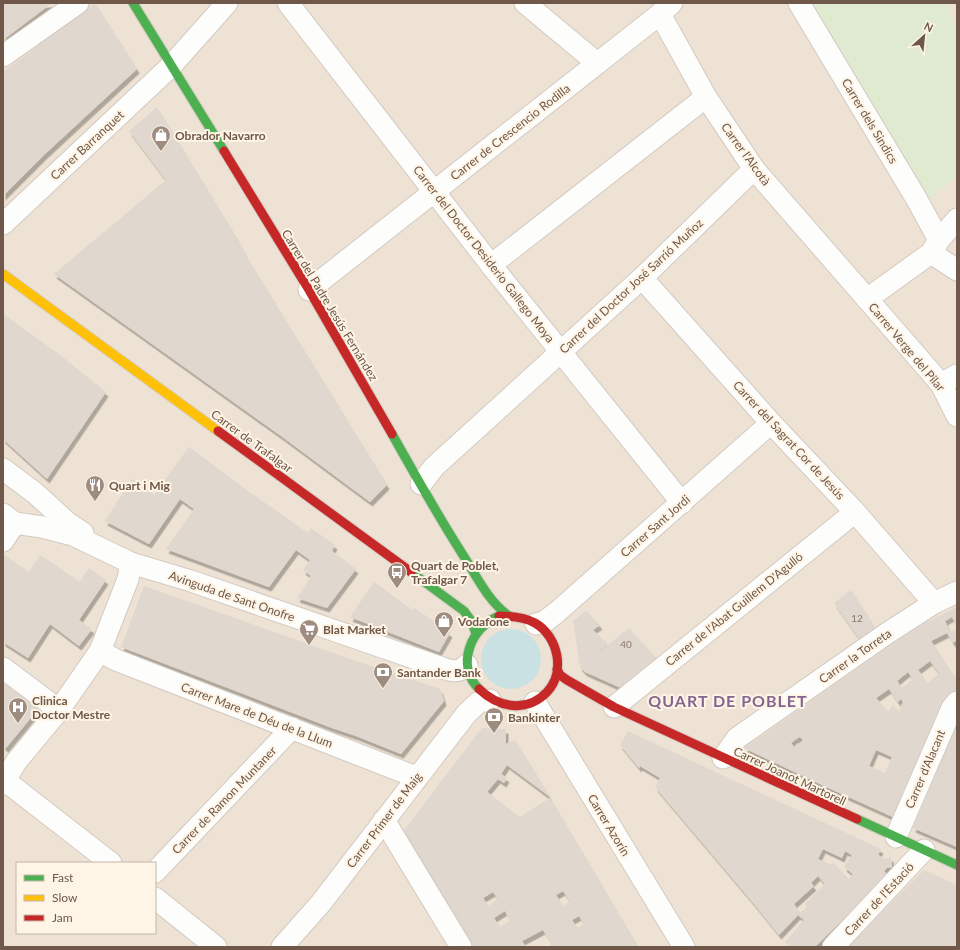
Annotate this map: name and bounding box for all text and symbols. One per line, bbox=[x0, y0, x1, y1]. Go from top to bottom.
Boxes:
north arrow bbox=[904, 16, 944, 56]
text: N bbox=[922, 19, 935, 34]
street label: Carrer dels Sindics bbox=[839, 76, 901, 166]
street label: Carrer de Crescencio Rodilla bbox=[447, 80, 573, 183]
street label: Carrer Barranquet bbox=[47, 107, 127, 183]
street label: Carrer l'Alcotà bbox=[718, 120, 774, 188]
shop icon: Obrador Navarro bbox=[150, 124, 172, 152]
place label: Obrador Navarro bbox=[175, 128, 266, 143]
street label: Carrer del Doctor Desiderio Gallego Moya bbox=[410, 162, 558, 346]
street label: Carrer del Doctor José Sarrió Muñoz bbox=[556, 215, 706, 357]
street label: Carrer del Padre Jesús Fernández bbox=[279, 227, 382, 384]
street label: Carrer Verge del Pilar bbox=[866, 300, 949, 395]
street label: Carrer del Sagrat Cor de Jesús bbox=[730, 377, 848, 503]
street label: Carrer de Trafalgar bbox=[208, 406, 296, 476]
restaurant icon: Quart i Mig bbox=[84, 474, 106, 502]
place label: Quart i Mig bbox=[109, 478, 171, 493]
street label: Carrer Sant Jordi bbox=[617, 492, 693, 560]
street label: Carrer de l'Abat Guillem D'Agulló bbox=[662, 549, 806, 669]
place label: Quart de Poblet, Trafalgar 7 bbox=[411, 558, 499, 587]
bus stop icon: Quart de Poblet, Trafalgar 7 bbox=[386, 561, 408, 589]
street label: Avinguda de Sant Onofre bbox=[167, 567, 297, 625]
shop icon: Vodafone bbox=[433, 610, 455, 638]
house number: 12 bbox=[851, 612, 863, 624]
place label: Vodafone bbox=[457, 614, 510, 629]
supermarket icon: Blat Market bbox=[298, 618, 320, 646]
place label: Blat Market bbox=[323, 622, 386, 637]
street label: Carrer la Torreta bbox=[816, 625, 894, 687]
house number: 40 bbox=[620, 638, 632, 650]
bank icon: Santander Bank bbox=[372, 661, 394, 689]
place label: Santander Bank bbox=[397, 665, 482, 680]
street label: Carrer Mare de Déu de la Llum bbox=[179, 679, 335, 751]
district label: QUART DE POBLET bbox=[648, 691, 808, 710]
place label: Clinica Doctor Mestre bbox=[32, 693, 111, 722]
hospital icon: Clinica Doctor Mestre bbox=[7, 696, 29, 724]
bank icon: Bankinter bbox=[483, 706, 505, 734]
place label: Bankinter bbox=[508, 710, 561, 725]
street label: Carrer d'Alacant bbox=[902, 727, 949, 811]
street label: Carrer de Ramon Muntaner bbox=[169, 743, 280, 857]
street label: Carrer Joanot Martorell bbox=[731, 743, 849, 809]
street label: Carrer Primer de Maig bbox=[343, 769, 425, 871]
street label: Carrer Azorín bbox=[585, 791, 633, 859]
street label: Carrer de l'Estació bbox=[841, 859, 917, 939]
legend bbox=[16, 862, 156, 934]
text: Fast bbox=[52, 870, 74, 885]
text: Slow bbox=[52, 890, 78, 905]
text: Jam bbox=[52, 910, 73, 925]

